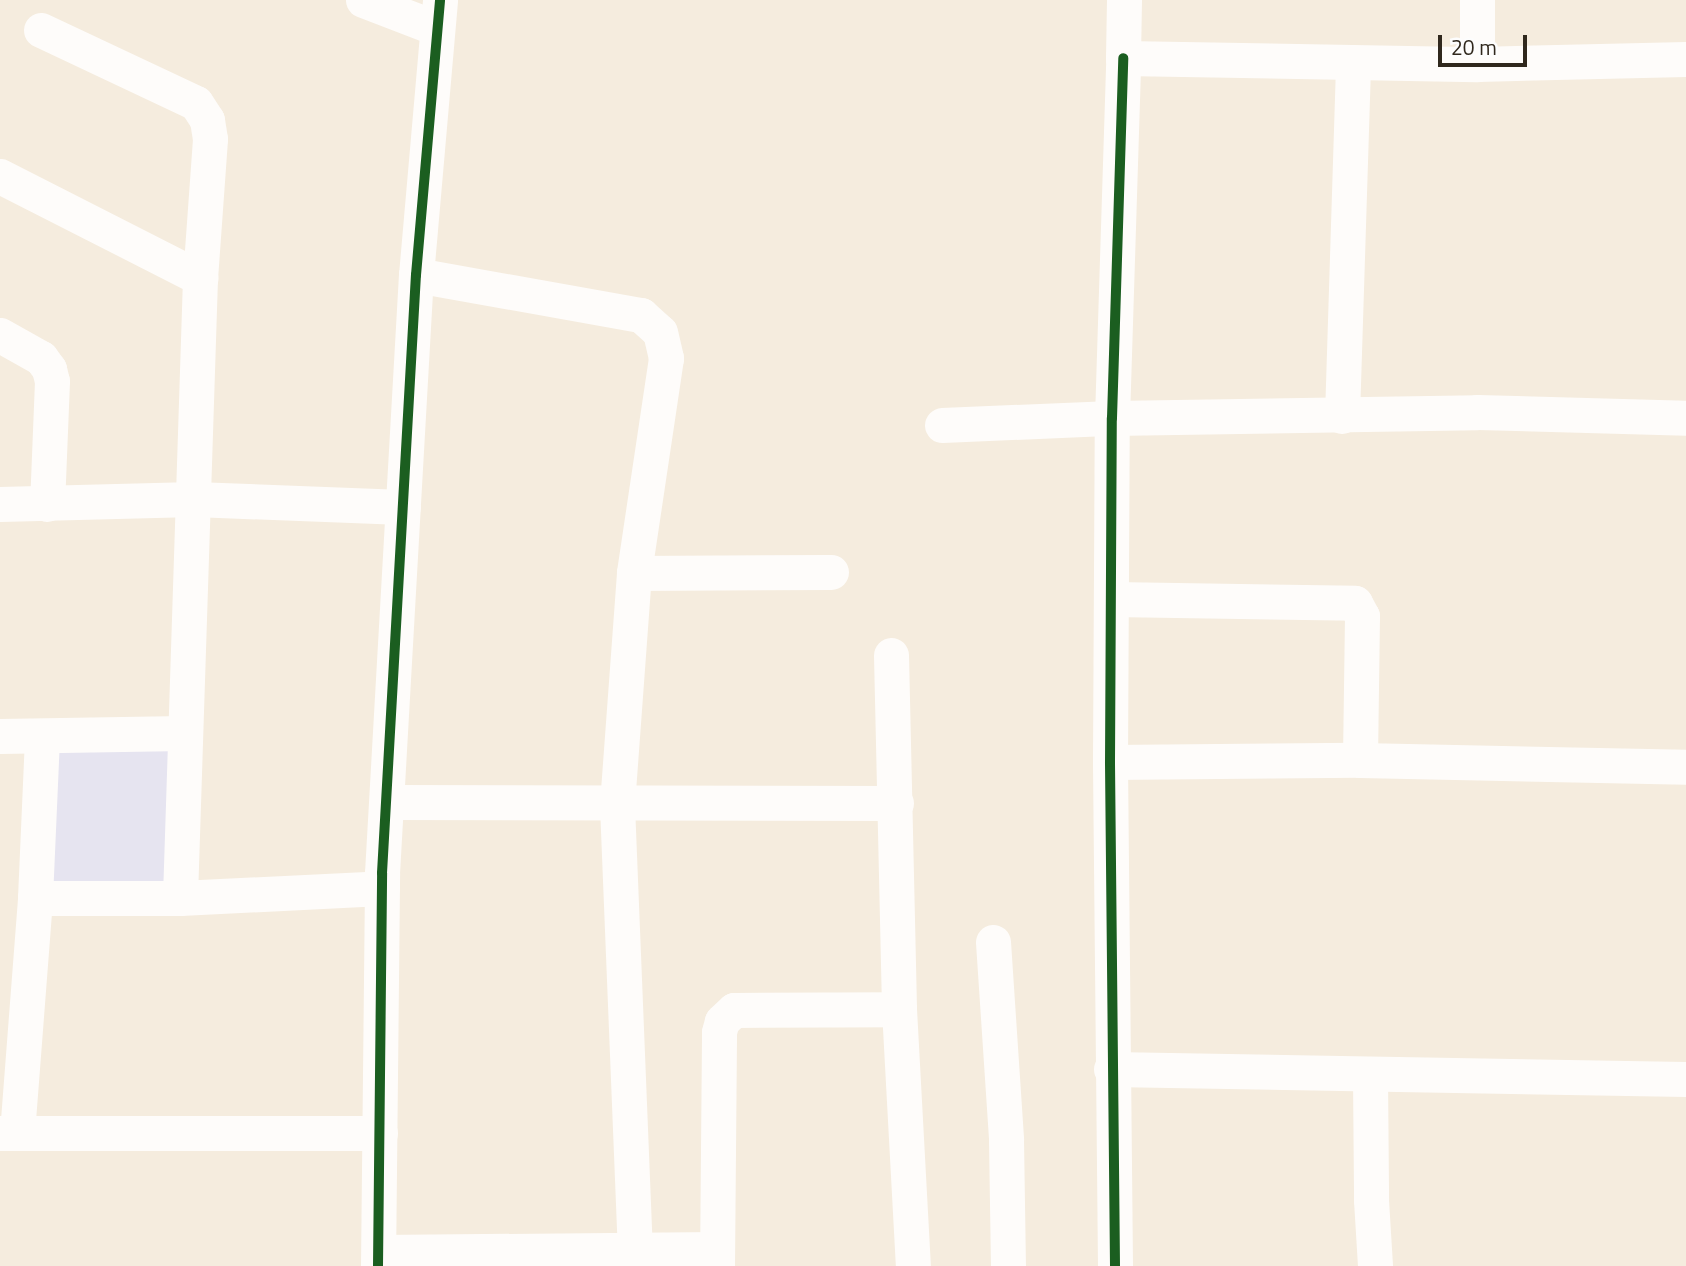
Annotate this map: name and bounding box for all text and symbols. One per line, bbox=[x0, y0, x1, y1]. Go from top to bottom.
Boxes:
scale bar bbox=[1441, 21, 1530, 65]
text: 20 m bbox=[1451, 31, 1497, 63]

